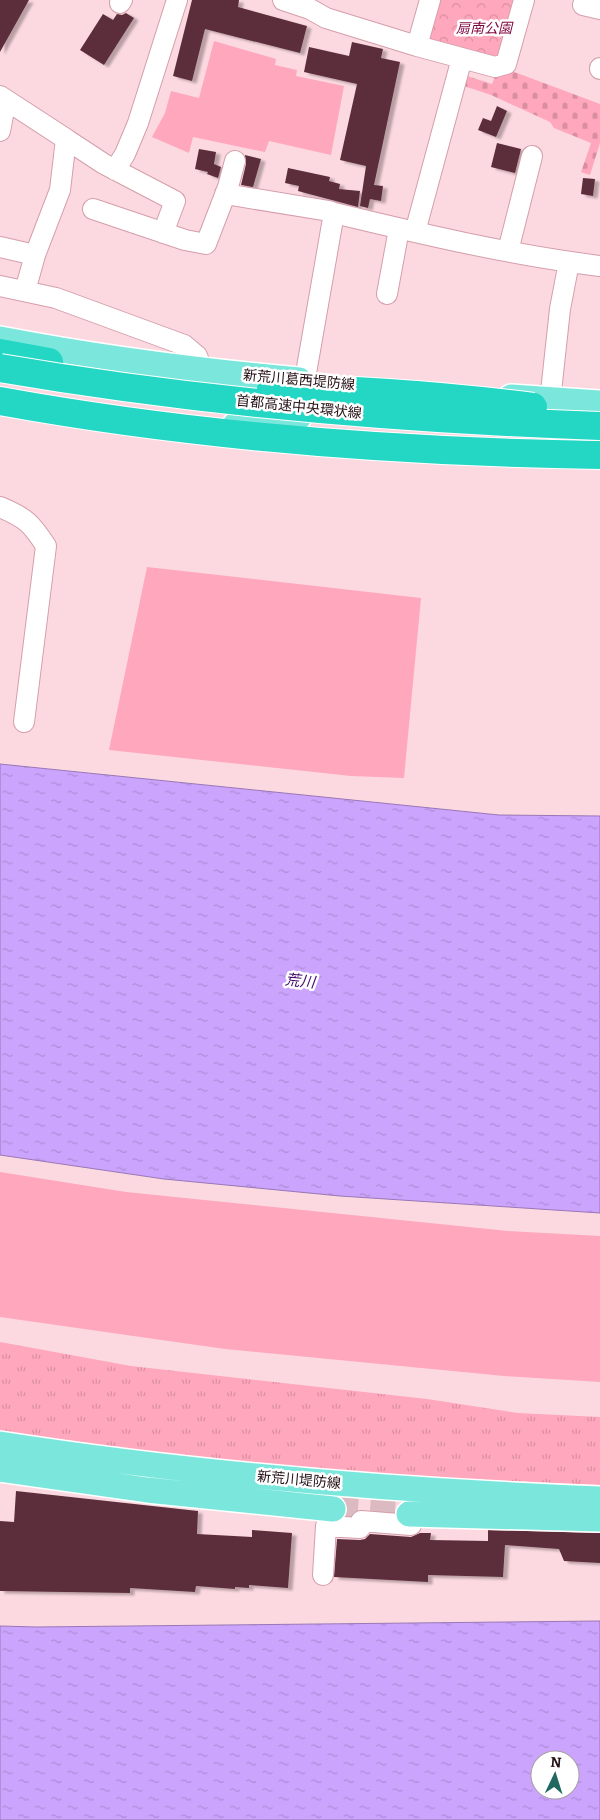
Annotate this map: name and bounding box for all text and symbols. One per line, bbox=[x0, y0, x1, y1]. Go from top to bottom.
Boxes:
park label: 扇南公園 bbox=[456, 20, 514, 37]
street label: 新荒川葛西堤防線 bbox=[242, 367, 356, 393]
street label: 首都高速中央環状線 bbox=[235, 392, 363, 422]
water label: 荒川 bbox=[284, 970, 318, 992]
street label: 新荒川堤防線 bbox=[256, 1468, 342, 1492]
north arrow bbox=[530, 1750, 580, 1800]
text: N bbox=[550, 1754, 562, 1771]

